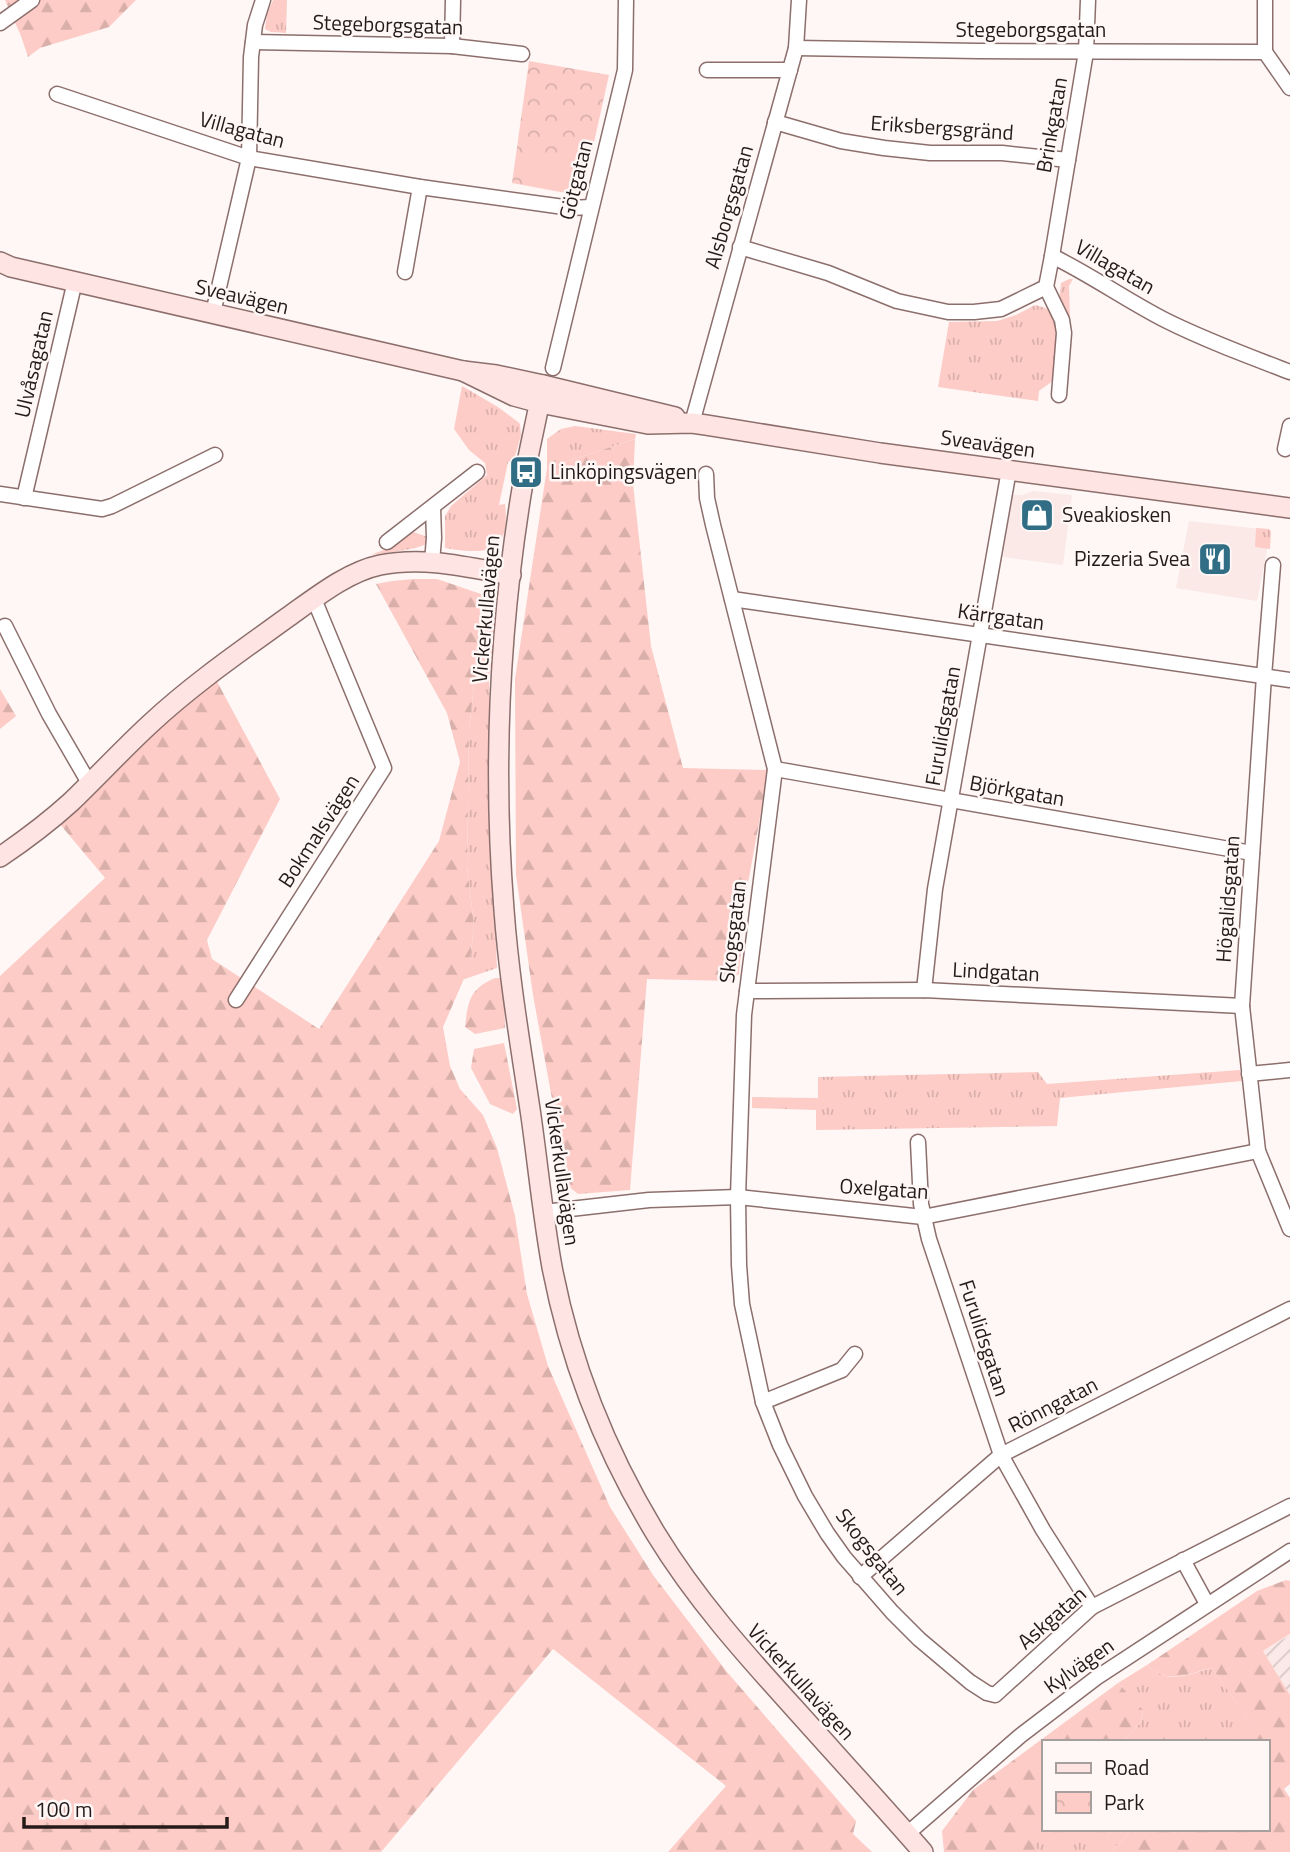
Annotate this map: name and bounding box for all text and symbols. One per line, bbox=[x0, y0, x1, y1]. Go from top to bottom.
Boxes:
street label: Stegeborgsgatan bbox=[312, 5, 464, 43]
street label: Stegeborgsgatan bbox=[956, 13, 1106, 45]
street label: Brinkgatan bbox=[1027, 75, 1075, 175]
street label: Villagatan bbox=[196, 102, 289, 156]
street label: Eriksbergsgränd bbox=[869, 106, 1015, 148]
street label: Götgatan bbox=[550, 136, 600, 223]
street label: Alsborgsgatan bbox=[695, 141, 761, 272]
street label: Villagatan bbox=[1070, 230, 1161, 302]
street label: Sveavägen bbox=[192, 270, 292, 322]
street label: Ulvåsagatan bbox=[5, 307, 61, 421]
street label: Sveavägen bbox=[939, 421, 1038, 465]
bus stop icon: Linköpingsvägen bbox=[507, 453, 545, 491]
place label: Linköpingsvägen bbox=[550, 455, 697, 487]
shop icon: Sveakiosken bbox=[1018, 496, 1056, 534]
place label: Sveakiosken bbox=[1062, 498, 1171, 530]
street label: Vickerkullavägen bbox=[463, 534, 507, 684]
restaurant icon: Pizzeria Svea bbox=[1196, 540, 1234, 578]
place label: Pizzeria Svea bbox=[1074, 542, 1190, 574]
street label: Kärrgatan bbox=[956, 594, 1047, 638]
street label: Furulidsgatan bbox=[916, 663, 968, 788]
street label: Björkgatan bbox=[967, 766, 1067, 814]
street label: Bokmalsvägen bbox=[269, 767, 367, 894]
street label: Högalidsgatan bbox=[1207, 834, 1247, 963]
street label: Skogsgatan bbox=[710, 879, 754, 985]
street label: Lindgatan bbox=[952, 953, 1041, 989]
street label: Vickerkullavägen bbox=[537, 1096, 589, 1247]
street label: Oxelgatan bbox=[839, 1169, 930, 1207]
street label: Furulidsgatan bbox=[951, 1275, 1019, 1400]
street label: Rönngatan bbox=[1002, 1368, 1103, 1440]
street label: Skogsgatan bbox=[828, 1501, 917, 1602]
street label: Askgatan bbox=[1010, 1578, 1093, 1656]
street label: Vickerkullavägen bbox=[740, 1616, 863, 1747]
street label: Kylvägen bbox=[1037, 1629, 1120, 1701]
legend bbox=[1042, 1740, 1269, 1831]
text: Road bbox=[1104, 1751, 1149, 1783]
scale bar bbox=[24, 1786, 228, 1830]
text: Park bbox=[1104, 1786, 1144, 1818]
text: 100 m bbox=[35, 1793, 92, 1825]

